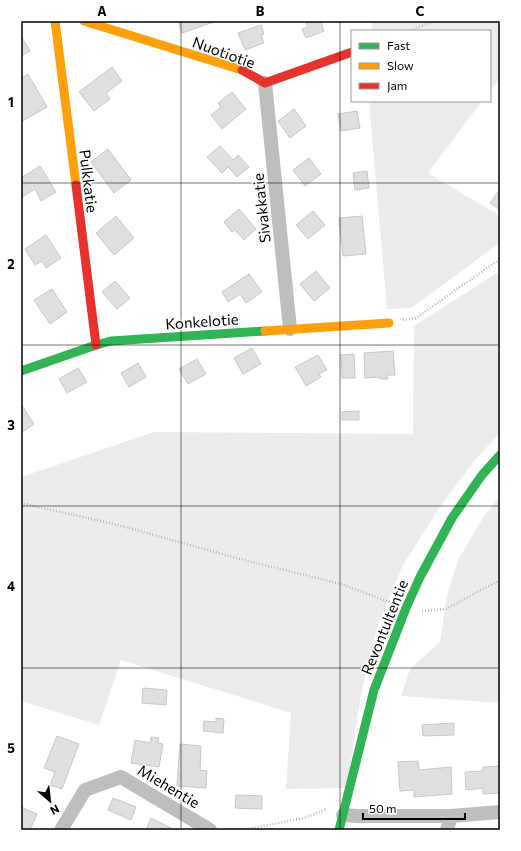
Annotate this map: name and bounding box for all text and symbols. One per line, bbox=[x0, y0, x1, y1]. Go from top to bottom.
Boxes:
text: A bbox=[97, 3, 107, 19]
text: B bbox=[256, 3, 265, 19]
text: C bbox=[416, 3, 425, 19]
legend bbox=[351, 30, 491, 102]
street label: Nuotiotie bbox=[190, 32, 258, 72]
text: Fast bbox=[387, 38, 410, 52]
text: Slow bbox=[387, 58, 414, 72]
text: Jam bbox=[387, 78, 407, 93]
text: 1 bbox=[8, 94, 14, 110]
street label: Pulkkatie bbox=[76, 148, 102, 214]
street label: Sivakkatie bbox=[248, 172, 274, 244]
text: 2 bbox=[7, 256, 15, 272]
street label: Konkelotie bbox=[165, 309, 239, 333]
text: 3 bbox=[7, 417, 15, 433]
street label: Revontultentie bbox=[357, 577, 411, 677]
text: 4 bbox=[7, 578, 15, 594]
text: 5 bbox=[7, 740, 15, 756]
street label: Miehentie bbox=[135, 760, 203, 812]
north arrow bbox=[30, 781, 70, 821]
scale bar bbox=[363, 795, 465, 821]
text: 50 m bbox=[369, 801, 397, 815]
text: N bbox=[48, 803, 62, 818]

